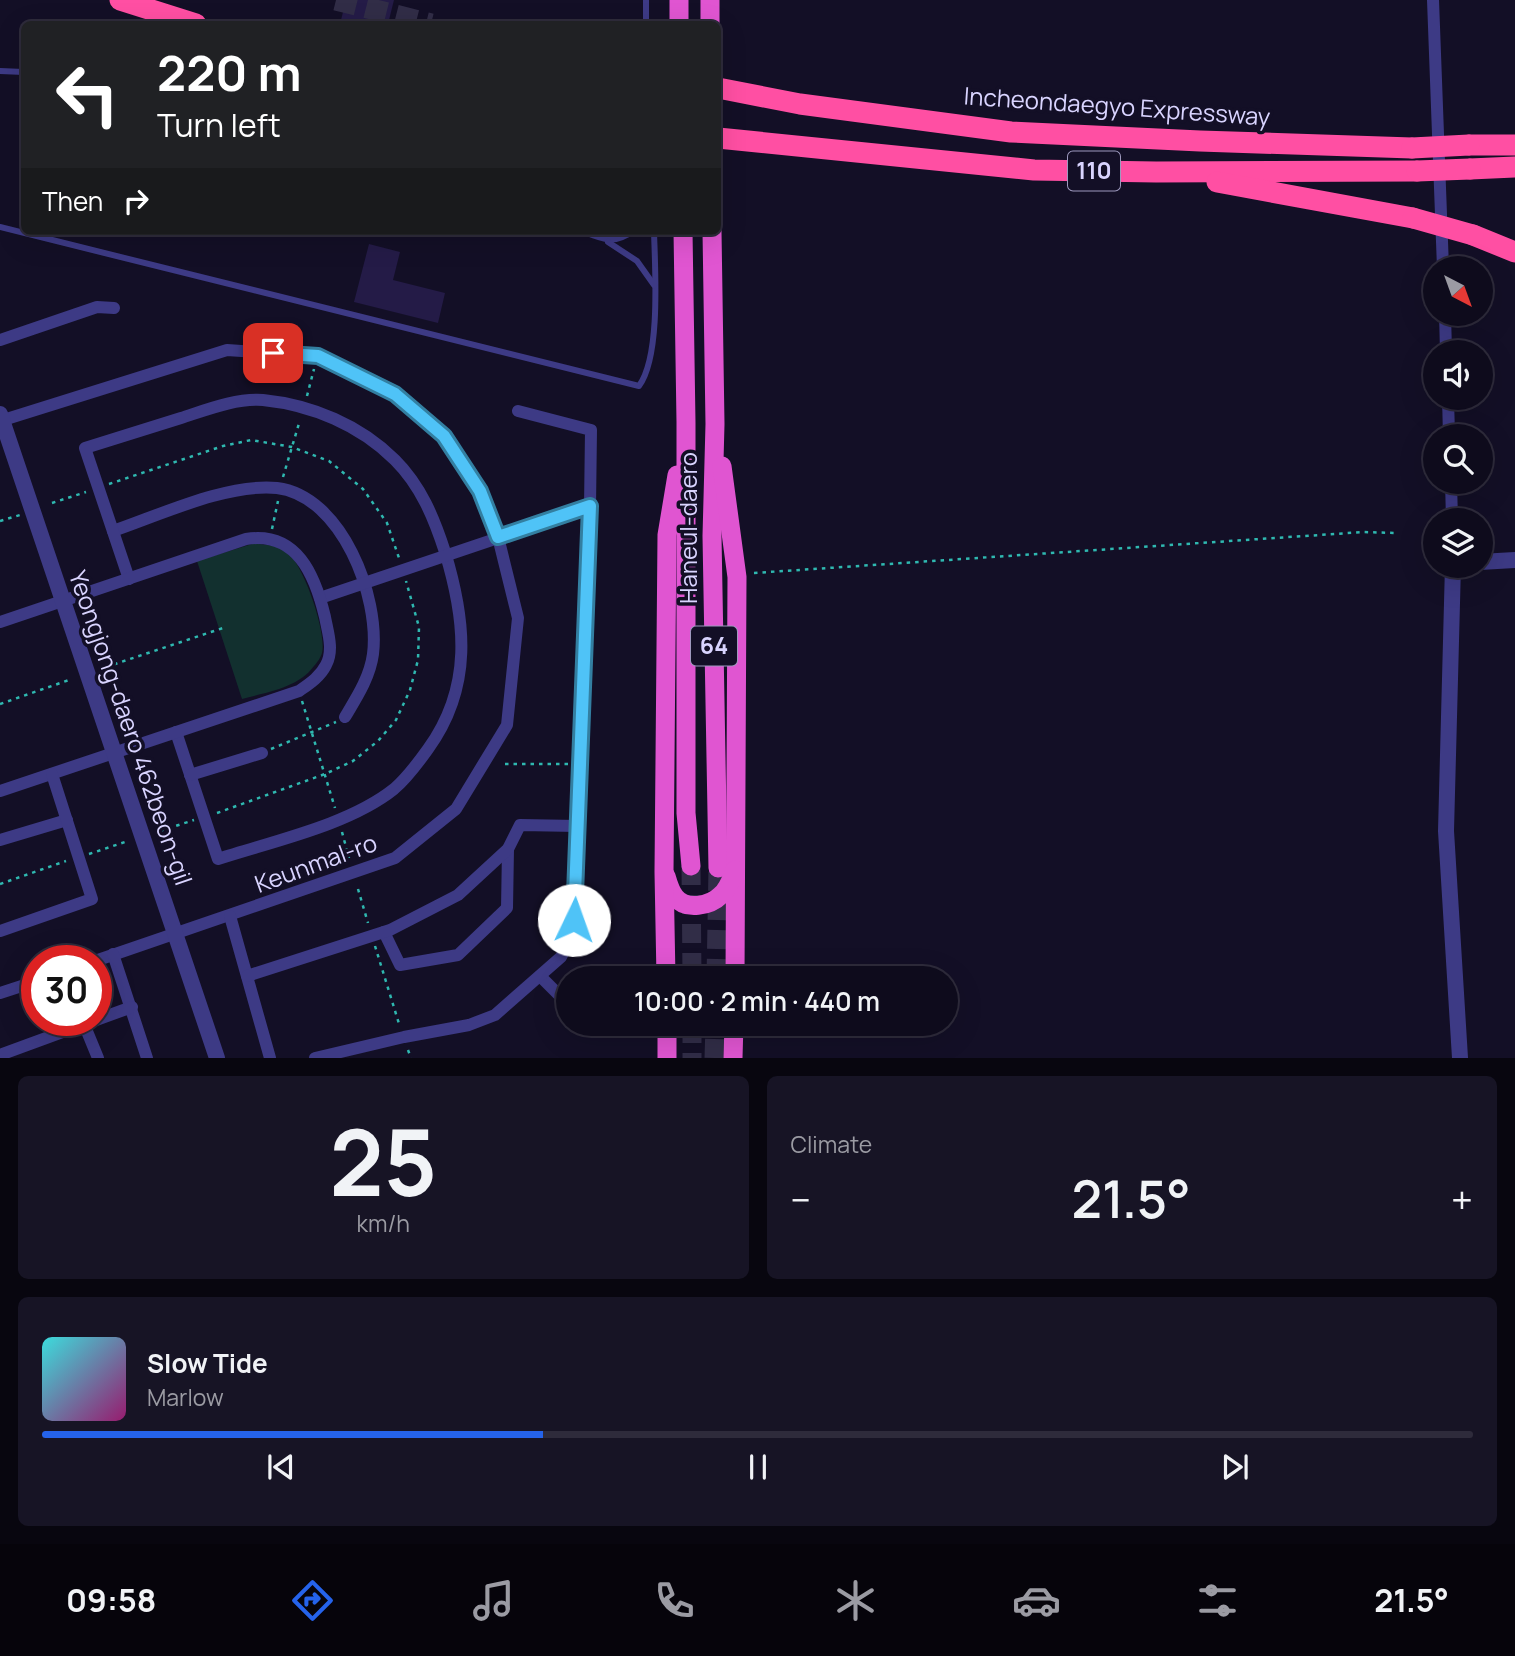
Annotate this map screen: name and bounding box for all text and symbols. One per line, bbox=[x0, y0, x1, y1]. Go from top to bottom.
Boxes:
text: 220 m bbox=[157, 39, 301, 106]
icon: left bbox=[42, 49, 133, 140]
street label: Incheondaegyo Expressway bbox=[963, 78, 1272, 133]
text: Turn left bbox=[157, 103, 281, 147]
road number: 110 bbox=[1068, 152, 1120, 190]
icon: right bbox=[117, 182, 155, 220]
text: Then bbox=[42, 183, 103, 219]
north arrow bbox=[1423, 256, 1493, 326]
map controls bbox=[1423, 256, 1493, 578]
pin bbox=[243, 323, 303, 383]
icon: arrive bbox=[254, 334, 292, 372]
button: sound bbox=[1423, 340, 1493, 410]
button: search bbox=[1423, 424, 1493, 494]
street label: Haneul-daero bbox=[671, 452, 704, 604]
button: layers bbox=[1423, 508, 1493, 578]
street label: Yeongjong-daero 462beon-gil bbox=[62, 566, 201, 889]
road number: 64 bbox=[691, 626, 737, 666]
street label: Keunmal-ro bbox=[250, 825, 381, 900]
position arrow bbox=[537, 883, 611, 957]
speed limit sign: 30 bbox=[21, 945, 112, 1036]
text: 10:00 · 2 min · 440 m bbox=[634, 983, 880, 1019]
text: 25 bbox=[329, 1099, 437, 1223]
text: Climate bbox=[791, 1128, 872, 1160]
text: 21.5° bbox=[1072, 1163, 1191, 1234]
text: − bbox=[791, 1173, 811, 1225]
text: + bbox=[1451, 1173, 1473, 1225]
text: km/h bbox=[357, 1207, 410, 1239]
text: Slow Tide bbox=[147, 1345, 268, 1381]
text: Marlow bbox=[147, 1381, 224, 1413]
icon: previous bbox=[262, 1448, 300, 1486]
icon: pause bbox=[739, 1448, 777, 1486]
icon: next bbox=[1216, 1448, 1254, 1486]
icon: directions bbox=[288, 1576, 337, 1625]
icon: music bbox=[469, 1576, 518, 1625]
icon: phone bbox=[650, 1576, 699, 1625]
icon: climate bbox=[831, 1576, 880, 1625]
icon: car bbox=[1012, 1576, 1061, 1625]
icon: filters bbox=[1193, 1576, 1242, 1625]
text: 09:58 bbox=[66, 1578, 156, 1622]
text: 21.5° bbox=[1374, 1578, 1449, 1622]

